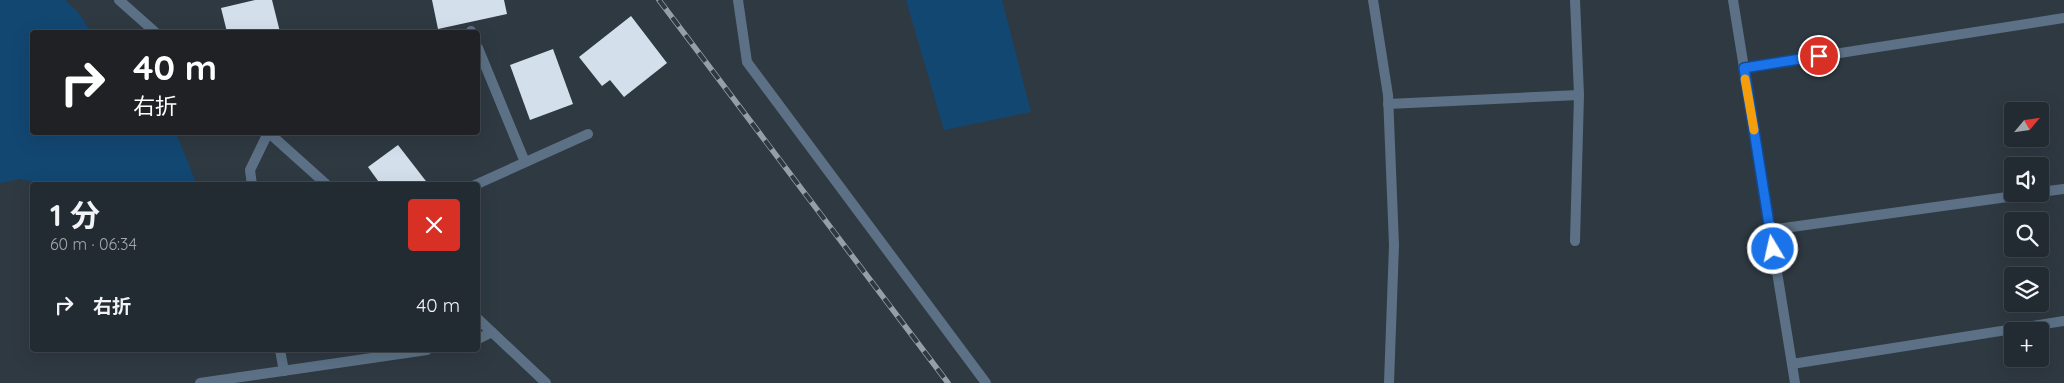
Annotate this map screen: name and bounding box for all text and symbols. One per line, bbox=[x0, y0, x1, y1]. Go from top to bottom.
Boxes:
pin bbox=[1798, 35, 1840, 77]
icon: arrive bbox=[1805, 42, 1833, 70]
text: 40 m bbox=[133, 45, 217, 89]
icon: right bbox=[50, 50, 115, 115]
text: 右折 bbox=[133, 92, 177, 120]
north arrow bbox=[2004, 102, 2049, 148]
map controls bbox=[2004, 102, 2049, 367]
button: sound bbox=[2004, 157, 2049, 202]
text: 1 分 bbox=[50, 196, 100, 234]
button: close bbox=[408, 199, 460, 251]
button: search bbox=[2004, 212, 2049, 257]
position arrow bbox=[1746, 222, 1798, 274]
text: 60 m · 06:34 bbox=[50, 234, 137, 254]
button: layers bbox=[2004, 267, 2049, 312]
icon: right bbox=[50, 291, 78, 319]
text: 40 m bbox=[416, 293, 460, 317]
text: 右折 bbox=[93, 294, 131, 318]
button: + bbox=[2004, 322, 2049, 367]

